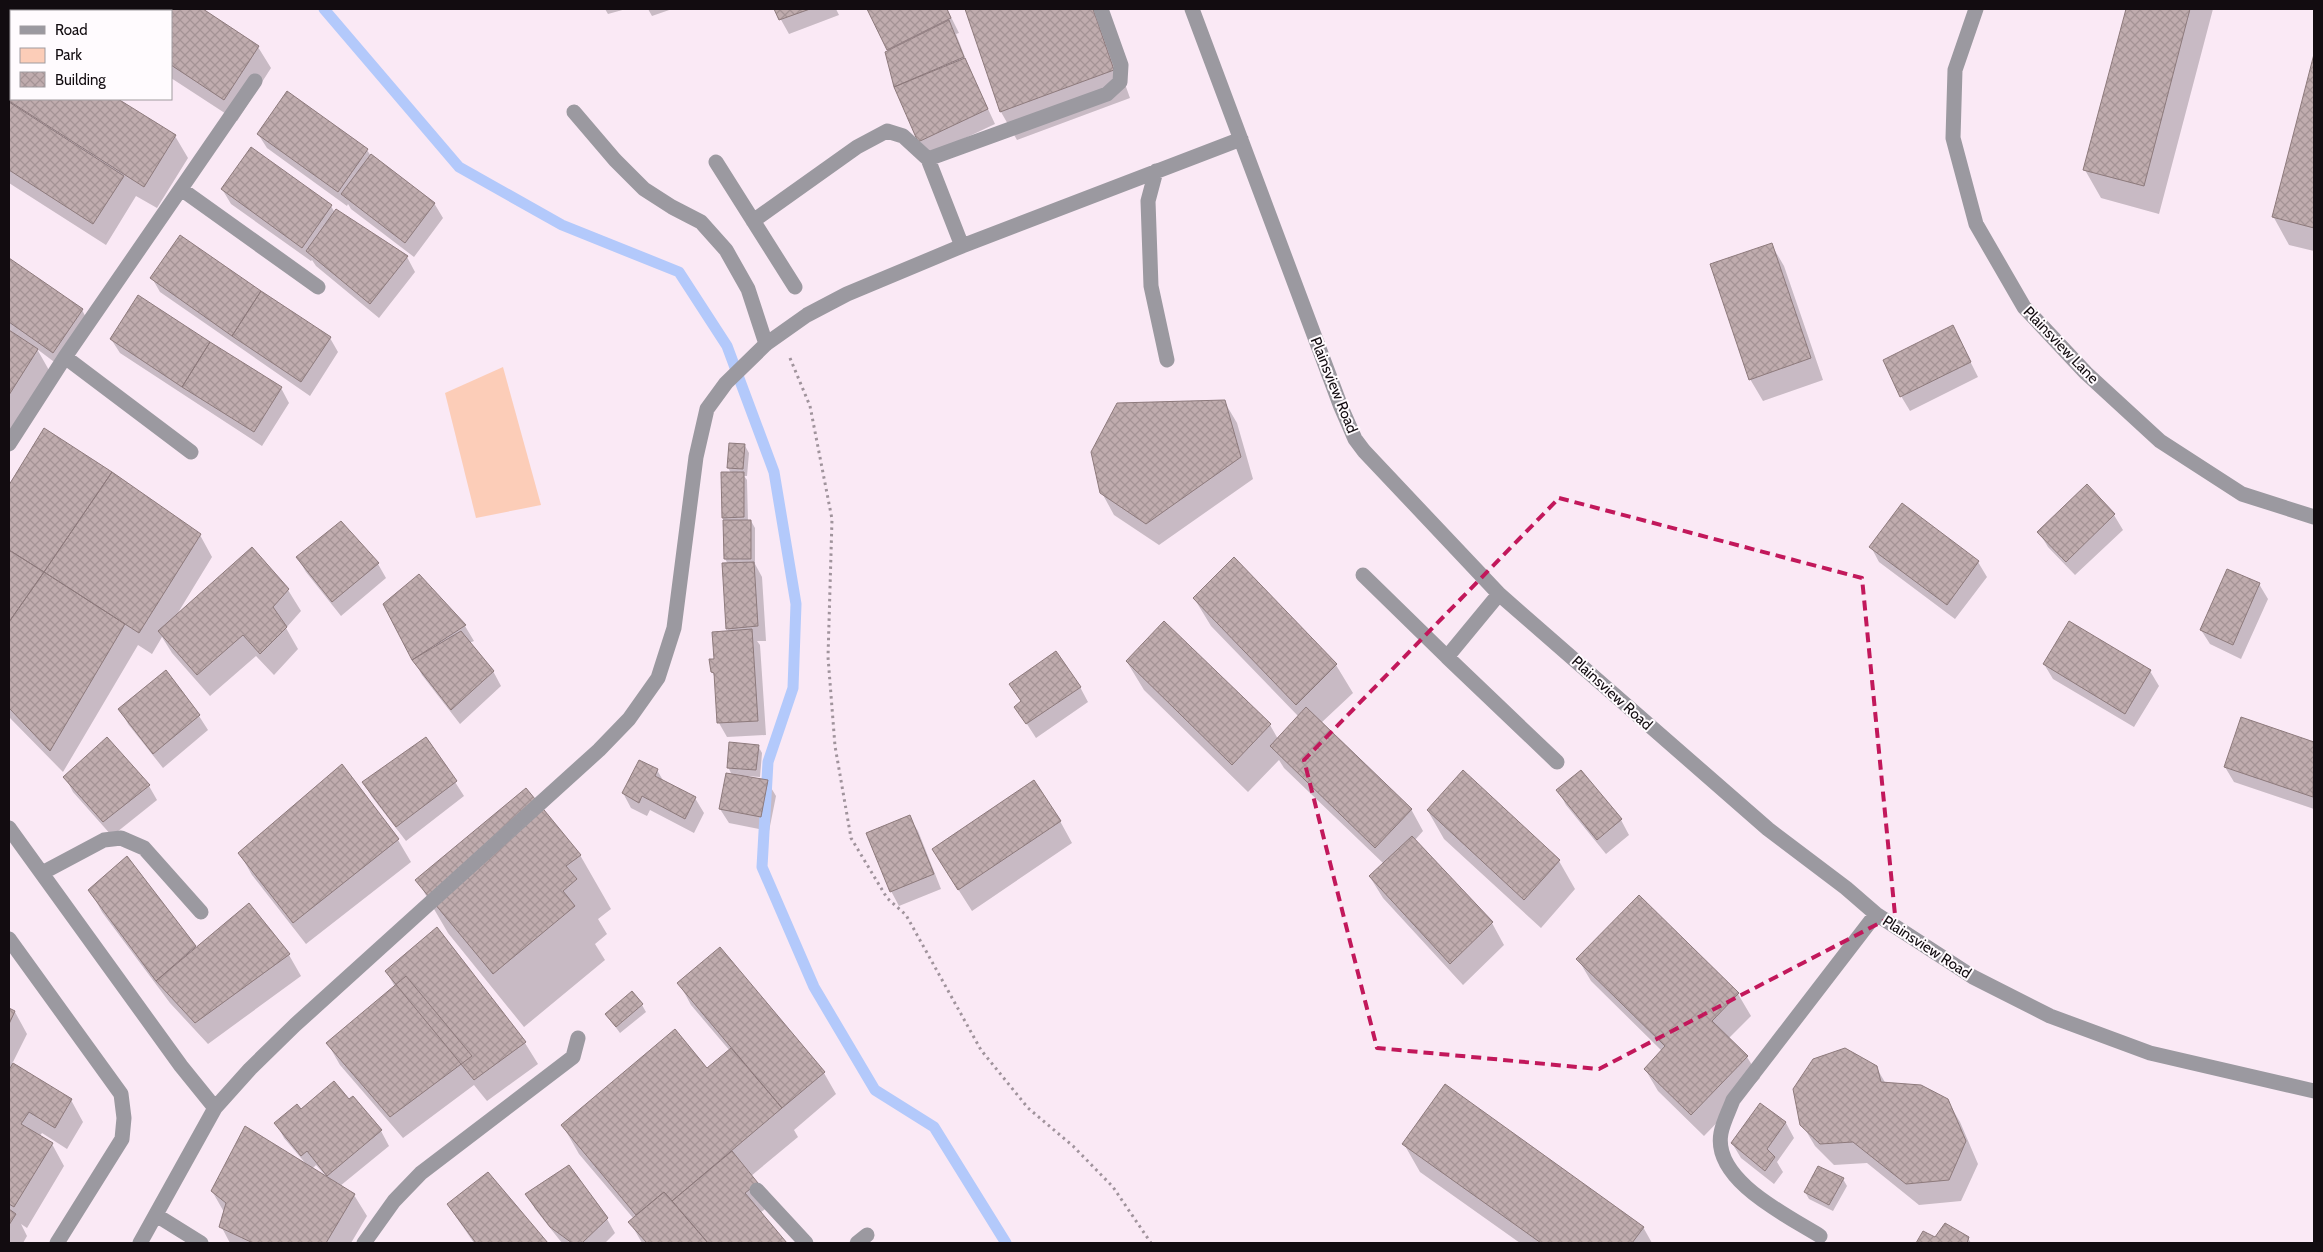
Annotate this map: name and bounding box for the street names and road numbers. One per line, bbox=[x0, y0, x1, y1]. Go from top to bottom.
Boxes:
street label: Plainsview Lane bbox=[2020, 303, 2103, 388]
street label: Plainsview Road bbox=[1307, 334, 1361, 436]
street label: Plainsview Road bbox=[1568, 652, 1656, 734]
street label: Plainsview Road bbox=[1879, 912, 1975, 982]

